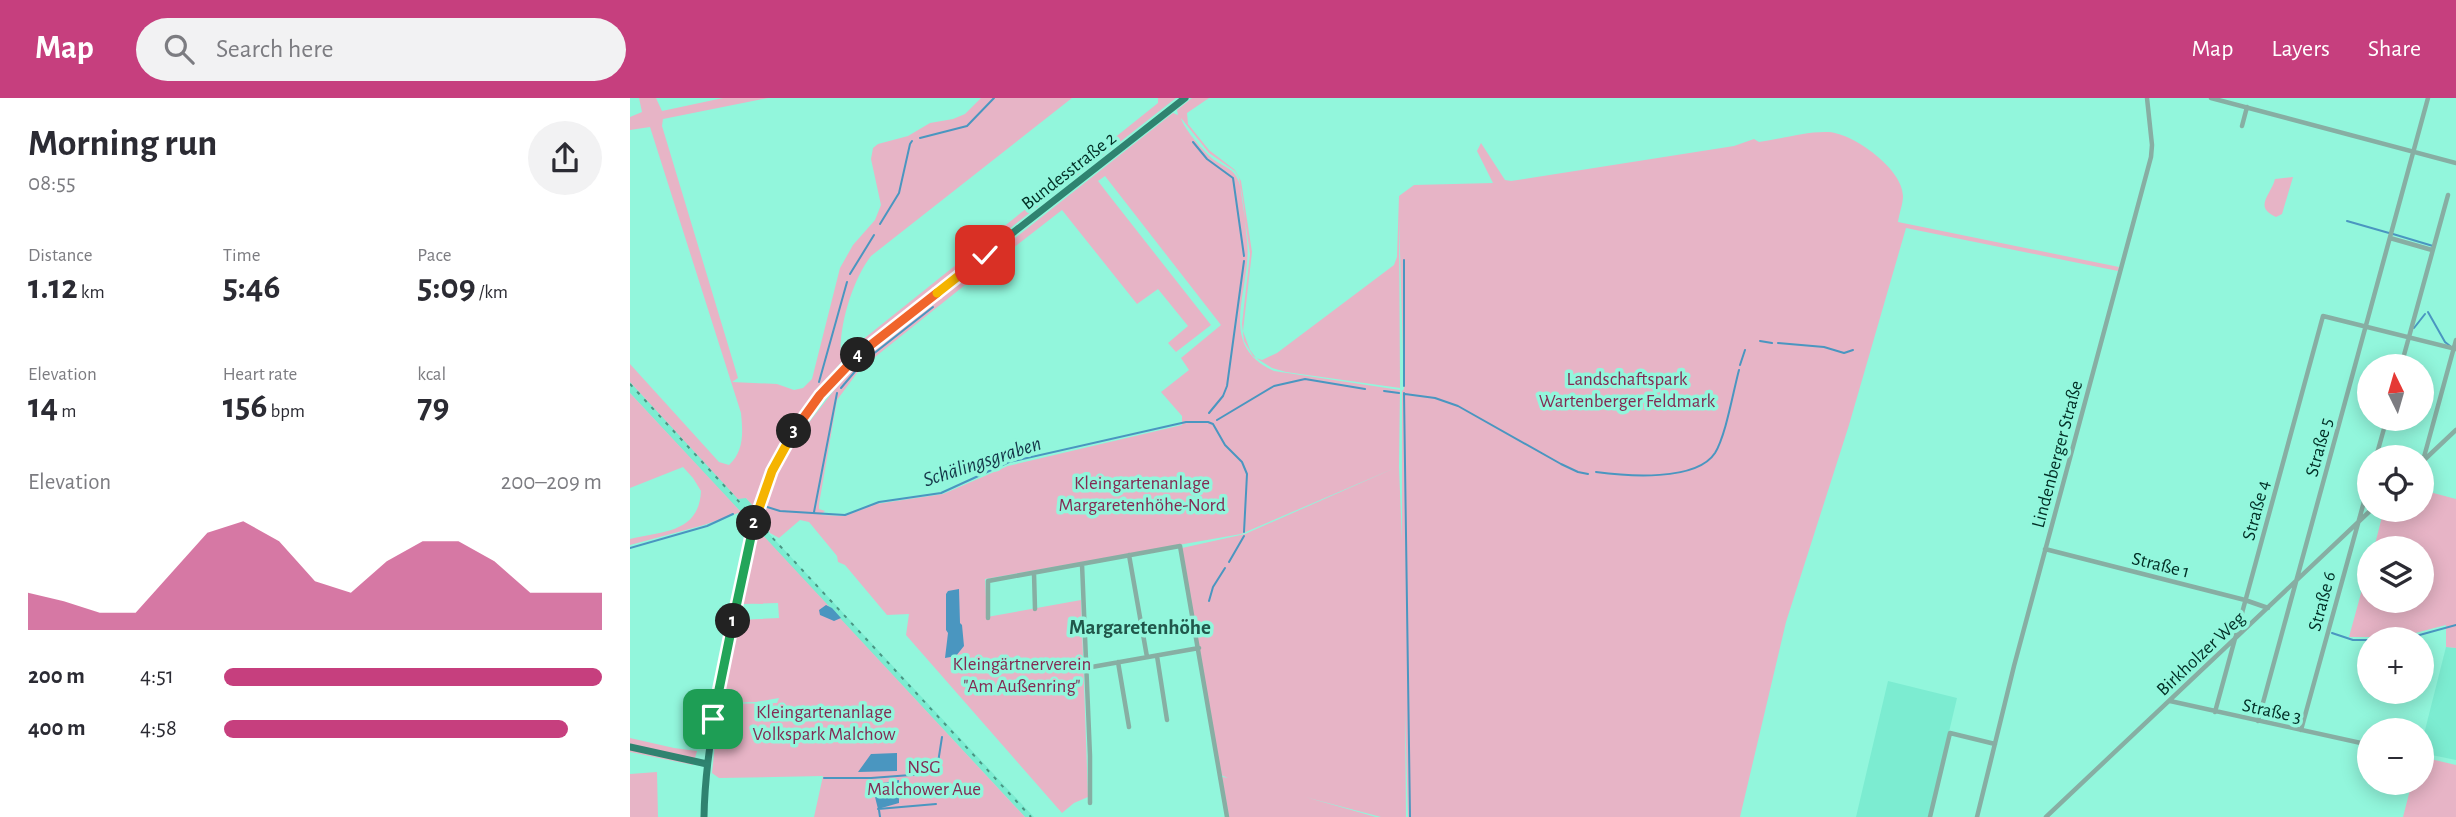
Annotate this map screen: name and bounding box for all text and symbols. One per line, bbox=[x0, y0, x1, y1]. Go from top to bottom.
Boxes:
search box bbox=[136, 18, 626, 81]
icon: search bbox=[160, 30, 198, 68]
text: Map bbox=[35, 32, 94, 65]
text: Search here bbox=[216, 36, 334, 62]
text: Map bbox=[2191, 37, 2233, 61]
text: Layers bbox=[2271, 37, 2330, 61]
text: Share bbox=[2368, 37, 2421, 61]
button: share bbox=[528, 121, 602, 195]
text: Morning run bbox=[28, 125, 217, 163]
street label: Bundesstraße 2 bbox=[1018, 128, 1120, 214]
text: 08:55 bbox=[28, 172, 76, 195]
pin bbox=[955, 225, 1015, 285]
icon: check bbox=[966, 236, 1004, 274]
text: Distance bbox=[28, 246, 92, 265]
text: Time bbox=[223, 246, 261, 265]
text: Pace bbox=[417, 246, 452, 265]
text: 1.12 bbox=[28, 270, 78, 305]
text: 5:46 bbox=[223, 270, 280, 305]
text: 5:09 bbox=[417, 270, 476, 305]
text: km bbox=[78, 283, 105, 302]
text: /km bbox=[476, 283, 508, 302]
pin: 4 bbox=[840, 338, 876, 372]
text: 4 bbox=[853, 345, 862, 364]
north arrow bbox=[2357, 354, 2434, 430]
map controls bbox=[2357, 354, 2434, 795]
text: Elevation bbox=[28, 365, 97, 384]
text: Heart rate bbox=[223, 365, 297, 384]
text: kcal bbox=[417, 365, 446, 384]
park label: Landschaftspark Wartenberger Feldmark bbox=[1539, 370, 1716, 411]
street label: Lindenberger Straße bbox=[2029, 379, 2086, 530]
text: 14 bbox=[28, 389, 58, 424]
text: 156 bbox=[223, 389, 267, 424]
text: 79 bbox=[417, 389, 449, 424]
text: m bbox=[58, 402, 77, 421]
text: bpm bbox=[267, 402, 305, 421]
pin: 3 bbox=[776, 414, 812, 448]
street label: Straße 5 bbox=[2302, 416, 2336, 479]
text: 3 bbox=[789, 421, 798, 440]
water label: Schälingsgraben bbox=[920, 432, 1044, 490]
button: locate bbox=[2357, 445, 2434, 522]
text: Elevation bbox=[28, 471, 111, 494]
text: 200–209 m bbox=[501, 471, 602, 494]
park label: Kleingartenanlage Margaretenhöhe-Nord bbox=[1058, 474, 1226, 515]
street label: Straße 4 bbox=[2239, 478, 2274, 542]
pin: 2 bbox=[736, 506, 772, 540]
text: 2 bbox=[749, 513, 758, 532]
button: layers bbox=[2357, 536, 2434, 613]
street label: Straße 1 bbox=[2130, 549, 2191, 582]
street label: Straße 6 bbox=[2305, 569, 2340, 633]
pin: 1 bbox=[716, 603, 750, 638]
street label: Birkholzer Weg bbox=[2153, 608, 2249, 700]
text: 1 bbox=[729, 611, 736, 630]
district label: Margaretenhöhe bbox=[1069, 617, 1211, 638]
button: + bbox=[2357, 627, 2434, 704]
park label: Kleingärtnerverein "Am Außenring" bbox=[953, 655, 1091, 696]
text: 200 m bbox=[28, 665, 85, 688]
text: 4:51 bbox=[140, 665, 174, 688]
pin bbox=[683, 689, 743, 749]
street label: Straße 3 bbox=[2240, 696, 2303, 727]
icon: arrive bbox=[694, 700, 732, 738]
park label: Kleingartenanlage Volkspark Malchow bbox=[752, 703, 896, 744]
text: 400 m bbox=[28, 717, 86, 740]
text: 4:58 bbox=[140, 717, 177, 740]
button: − bbox=[2357, 718, 2434, 795]
park label: NSG Malchower Aue bbox=[867, 758, 981, 799]

